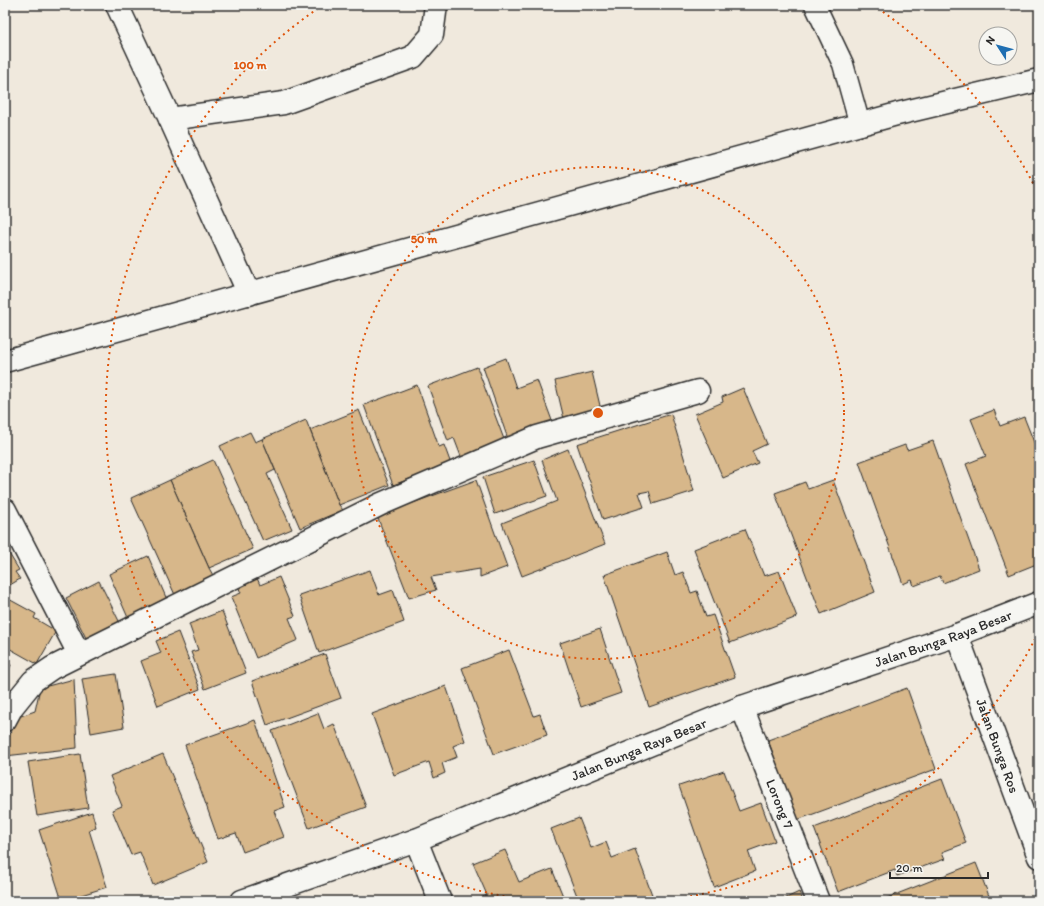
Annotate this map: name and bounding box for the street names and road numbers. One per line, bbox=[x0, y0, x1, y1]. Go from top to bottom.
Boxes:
street label: Jalan Bunga Raya Besar bbox=[872, 606, 1015, 671]
street label: Jalan Bunga Ros bbox=[973, 696, 1023, 795]
street label: Jalan Bunga Raya Besar bbox=[569, 714, 709, 784]
street label: Lorong 7 bbox=[763, 777, 797, 831]

